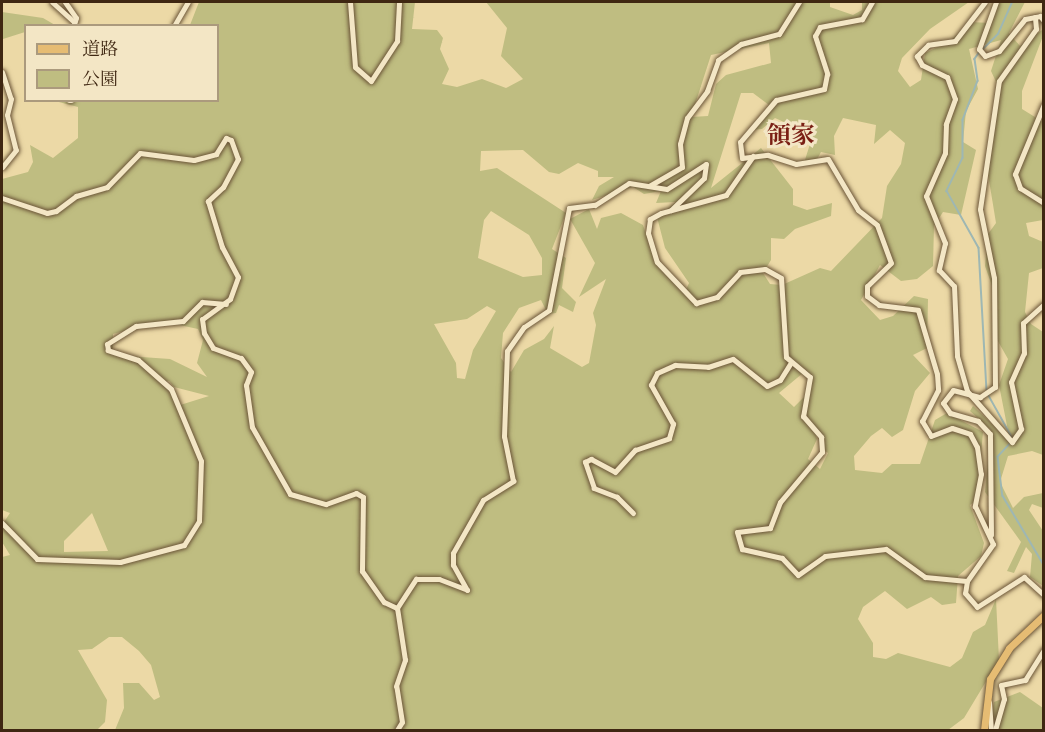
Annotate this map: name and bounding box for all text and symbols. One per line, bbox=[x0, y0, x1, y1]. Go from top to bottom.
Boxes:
legend bbox=[24, 24, 219, 102]
text: 道路 bbox=[82, 38, 118, 64]
text: 公園 bbox=[82, 68, 118, 94]
district label: 領家 bbox=[767, 124, 815, 152]

